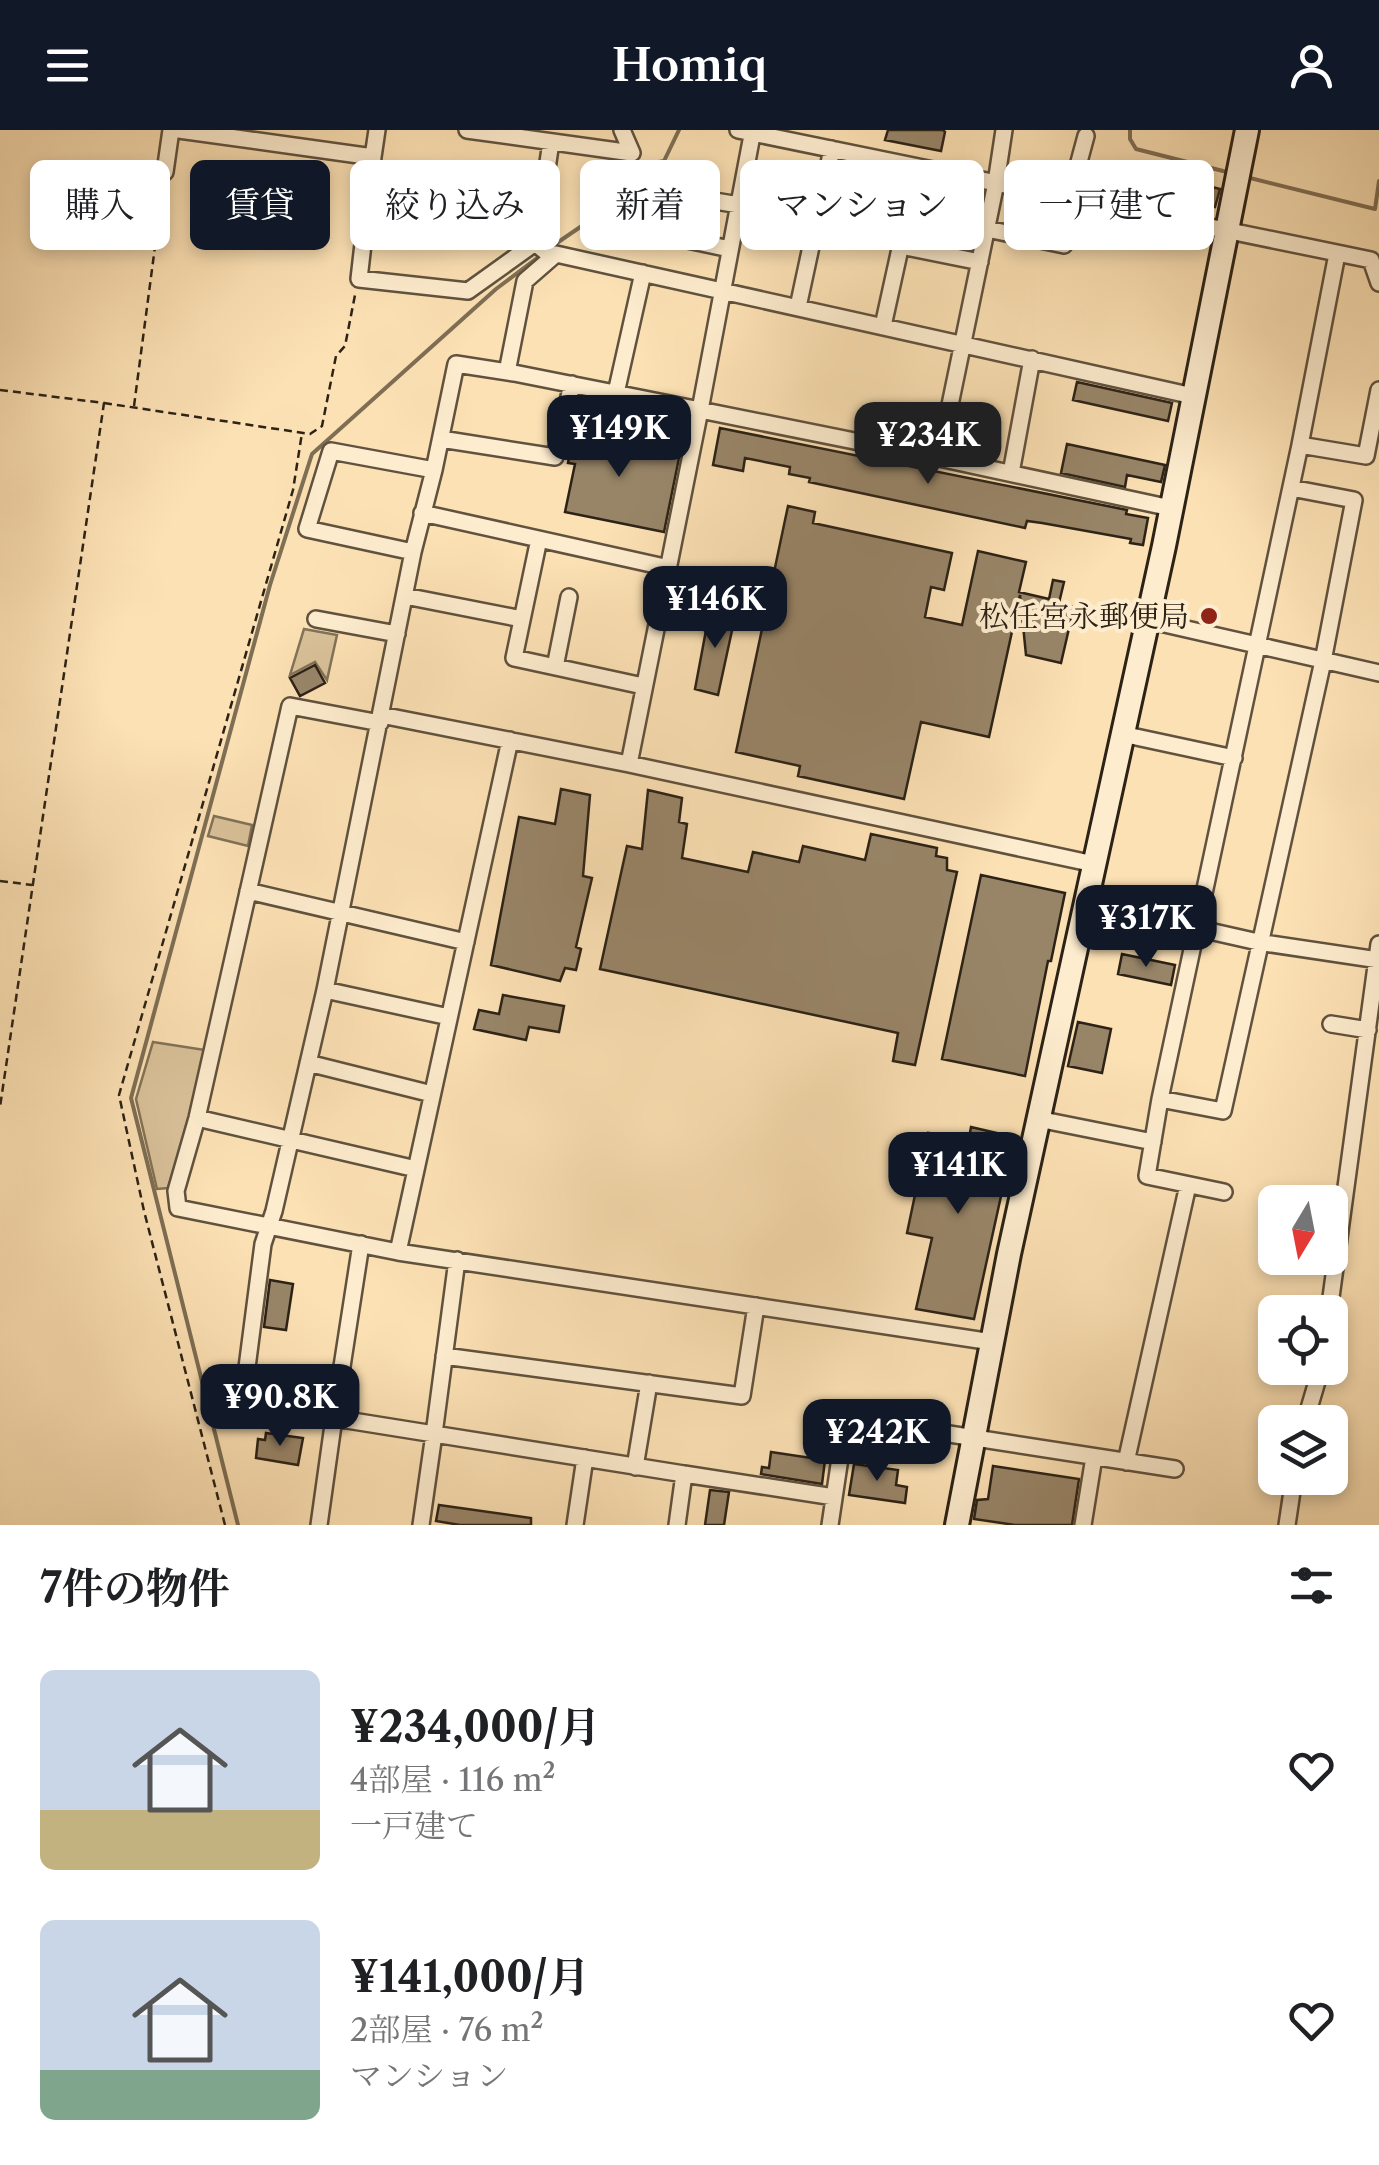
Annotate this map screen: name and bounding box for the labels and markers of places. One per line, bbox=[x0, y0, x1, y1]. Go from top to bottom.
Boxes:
pin: ¥149K bbox=[549, 395, 689, 480]
pin: ¥234K bbox=[858, 402, 998, 487]
pin: ¥146K bbox=[645, 566, 785, 651]
place label: 松任宮永郵便局 bbox=[979, 598, 1189, 635]
marker: 松任宮永郵便局 bbox=[1198, 605, 1220, 627]
pin: ¥317K bbox=[1076, 885, 1216, 970]
pin: ¥141K bbox=[888, 1132, 1028, 1217]
pin: ¥90.8K bbox=[199, 1364, 361, 1449]
pin: ¥242K bbox=[807, 1399, 947, 1484]

